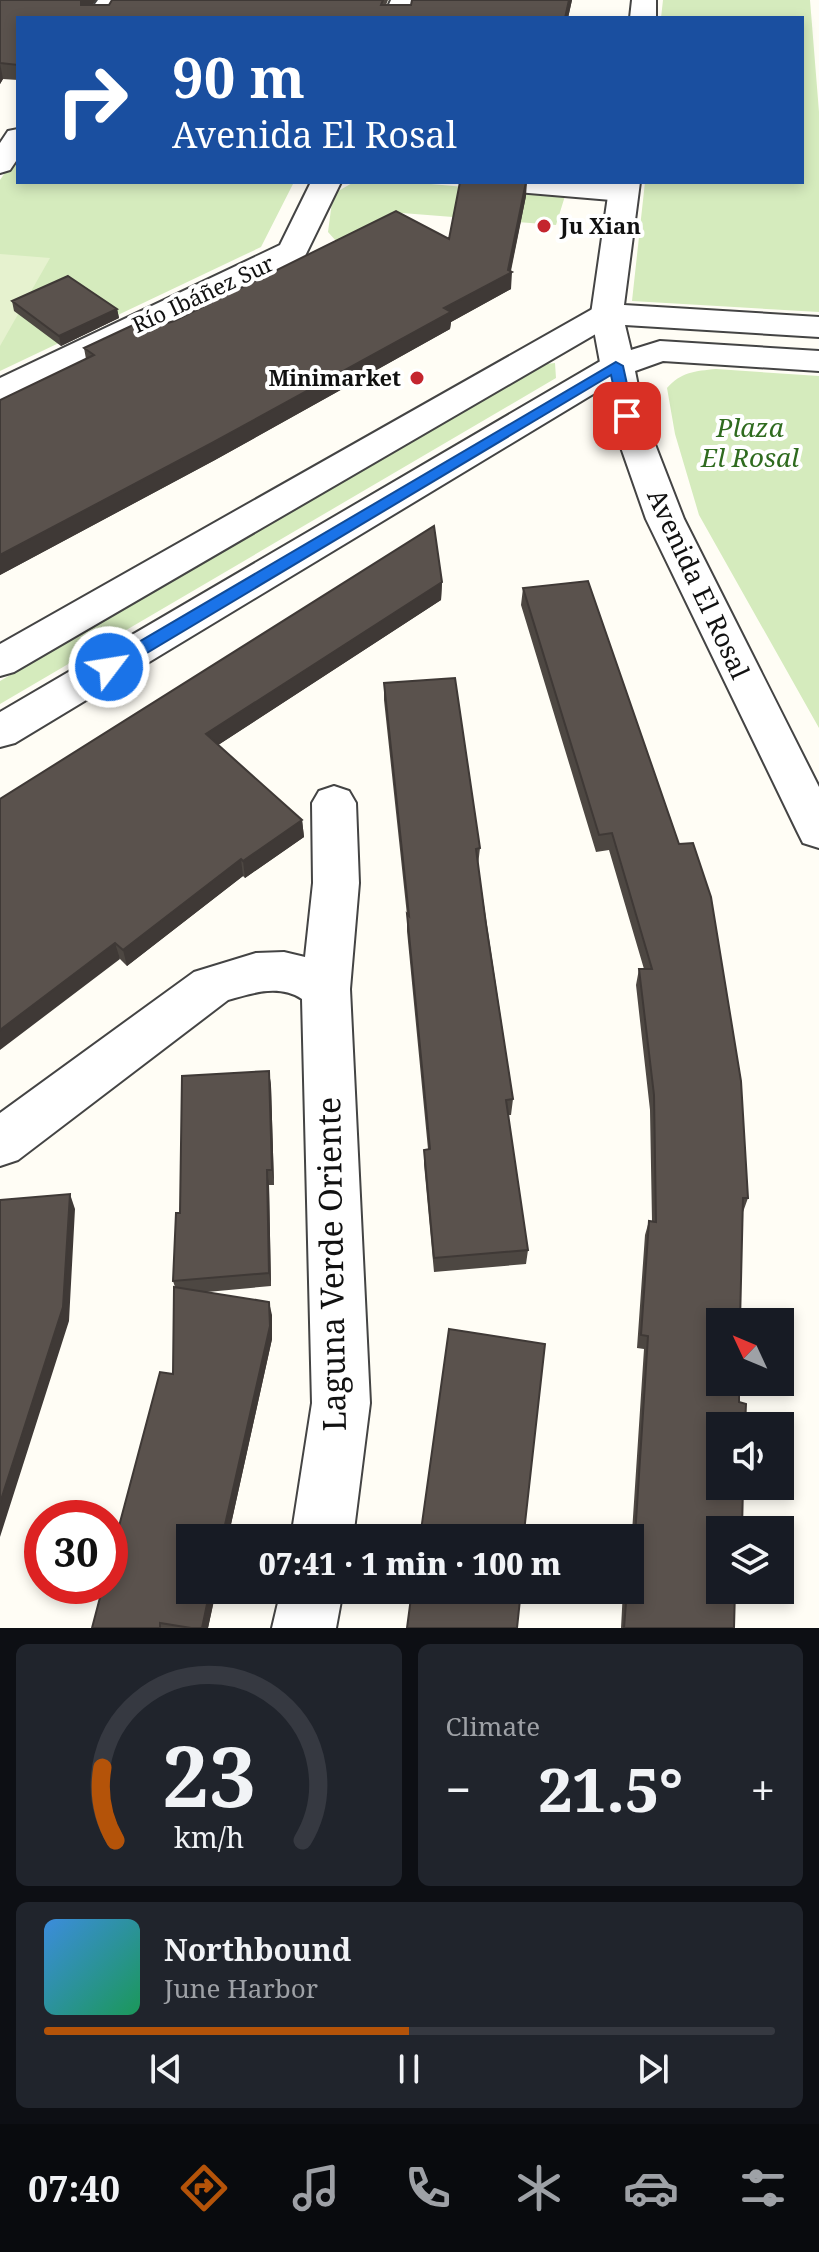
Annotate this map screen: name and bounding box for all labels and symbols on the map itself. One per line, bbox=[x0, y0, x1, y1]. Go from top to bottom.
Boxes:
place label: Ju Xian bbox=[559, 210, 641, 240]
marker: Ju Xian bbox=[535, 217, 553, 235]
street label: Río Ibáñez Sur bbox=[127, 247, 279, 339]
place label: Minimarket bbox=[268, 362, 401, 392]
marker: Minimarket bbox=[408, 369, 426, 387]
pin bbox=[593, 382, 661, 450]
park label: Plaza El Rosal bbox=[700, 409, 799, 475]
street label: Avenida El Rosal bbox=[639, 483, 759, 684]
position arrow bbox=[67, 625, 151, 709]
street label: Laguna Verde Oriente bbox=[306, 1096, 355, 1432]
north arrow bbox=[706, 1308, 794, 1396]
speed limit sign: 30 bbox=[24, 1500, 128, 1604]

